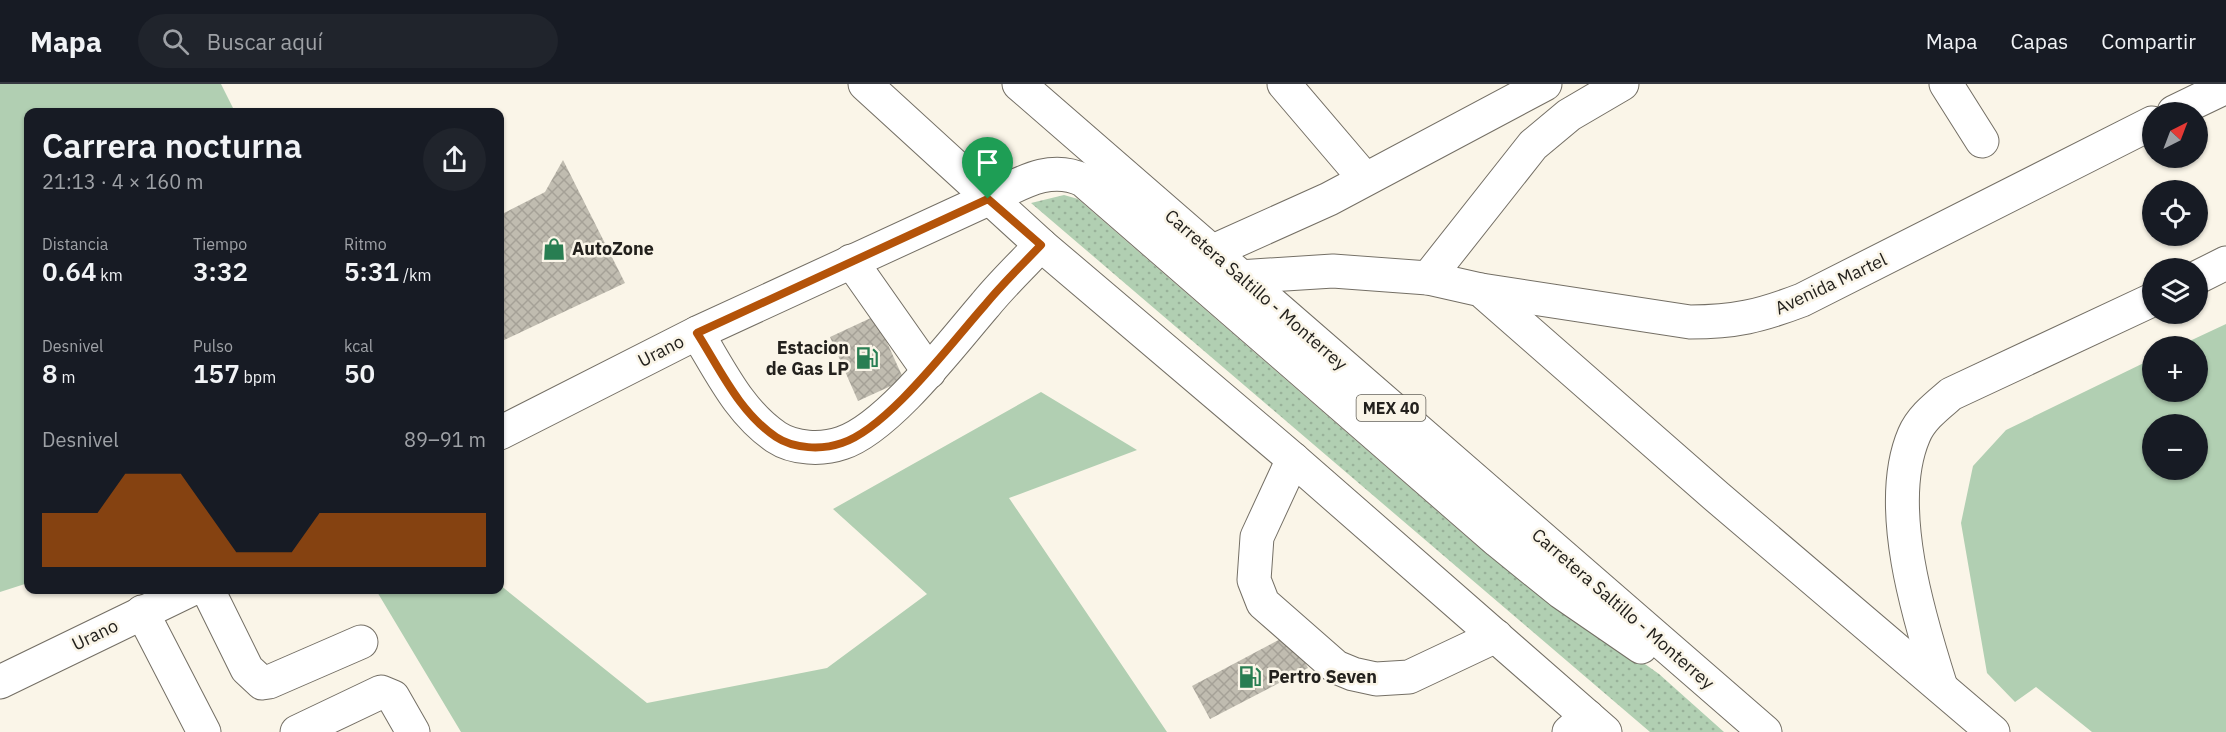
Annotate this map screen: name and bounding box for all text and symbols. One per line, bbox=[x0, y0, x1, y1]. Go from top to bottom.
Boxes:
search box bbox=[138, 14, 558, 68]
text: Mapa bbox=[30, 23, 102, 60]
icon: search bbox=[159, 25, 192, 58]
text: Buscar aquí bbox=[207, 27, 323, 56]
text: Mapa bbox=[1926, 27, 1977, 55]
text: Capas bbox=[2010, 27, 2068, 55]
text: Compartir bbox=[2101, 27, 2196, 55]
north arrow bbox=[2142, 102, 2208, 168]
map controls bbox=[2142, 102, 2208, 480]
text: Carrera nocturna bbox=[42, 124, 302, 167]
button: share bbox=[423, 128, 486, 191]
pin bbox=[962, 137, 1013, 199]
icon: arrive bbox=[971, 146, 1004, 179]
text: 21:13 · 4 × 160 m bbox=[42, 168, 203, 195]
button: locate bbox=[2142, 180, 2208, 246]
street label: Carretera Saltillo - Monterrey bbox=[1160, 204, 1352, 375]
text: Distancia bbox=[42, 234, 108, 254]
text: Tiempo bbox=[193, 234, 247, 254]
text: Ritmo bbox=[344, 234, 387, 254]
shop icon: AutoZone bbox=[541, 236, 567, 262]
place label: AutoZone bbox=[572, 237, 654, 260]
street label: Avenida Martel bbox=[1771, 248, 1890, 319]
text: 0.64 bbox=[42, 254, 97, 288]
text: 3:32 bbox=[193, 254, 248, 288]
text: 5:31 bbox=[344, 254, 399, 288]
button: layers bbox=[2142, 258, 2208, 324]
text: km bbox=[97, 265, 123, 285]
text: /km bbox=[399, 265, 431, 285]
street label: Urano bbox=[634, 329, 688, 372]
text: Desnivel bbox=[42, 336, 103, 356]
text: Pulso bbox=[193, 336, 233, 356]
text: kcal bbox=[344, 336, 373, 356]
place label: Estacion de Gas LP bbox=[766, 336, 849, 380]
button: + bbox=[2142, 336, 2208, 402]
fuel station icon: Estacion de Gas LP bbox=[854, 345, 880, 371]
text: 8 bbox=[42, 356, 58, 390]
text: 157 bbox=[193, 356, 240, 390]
text: 50 bbox=[344, 356, 375, 390]
text: m bbox=[58, 367, 75, 387]
text: bpm bbox=[240, 367, 276, 387]
road number: MEX 40 bbox=[1356, 395, 1426, 421]
button: − bbox=[2142, 414, 2208, 480]
text: Desnivel bbox=[42, 426, 119, 453]
text: 89–91 m bbox=[404, 426, 486, 453]
street label: Carretera Saltillo - Monterrey bbox=[1527, 523, 1719, 694]
street label: Urano bbox=[68, 614, 122, 656]
fuel station icon: Pertro Seven bbox=[1237, 664, 1263, 690]
place label: Pertro Seven bbox=[1268, 665, 1377, 688]

